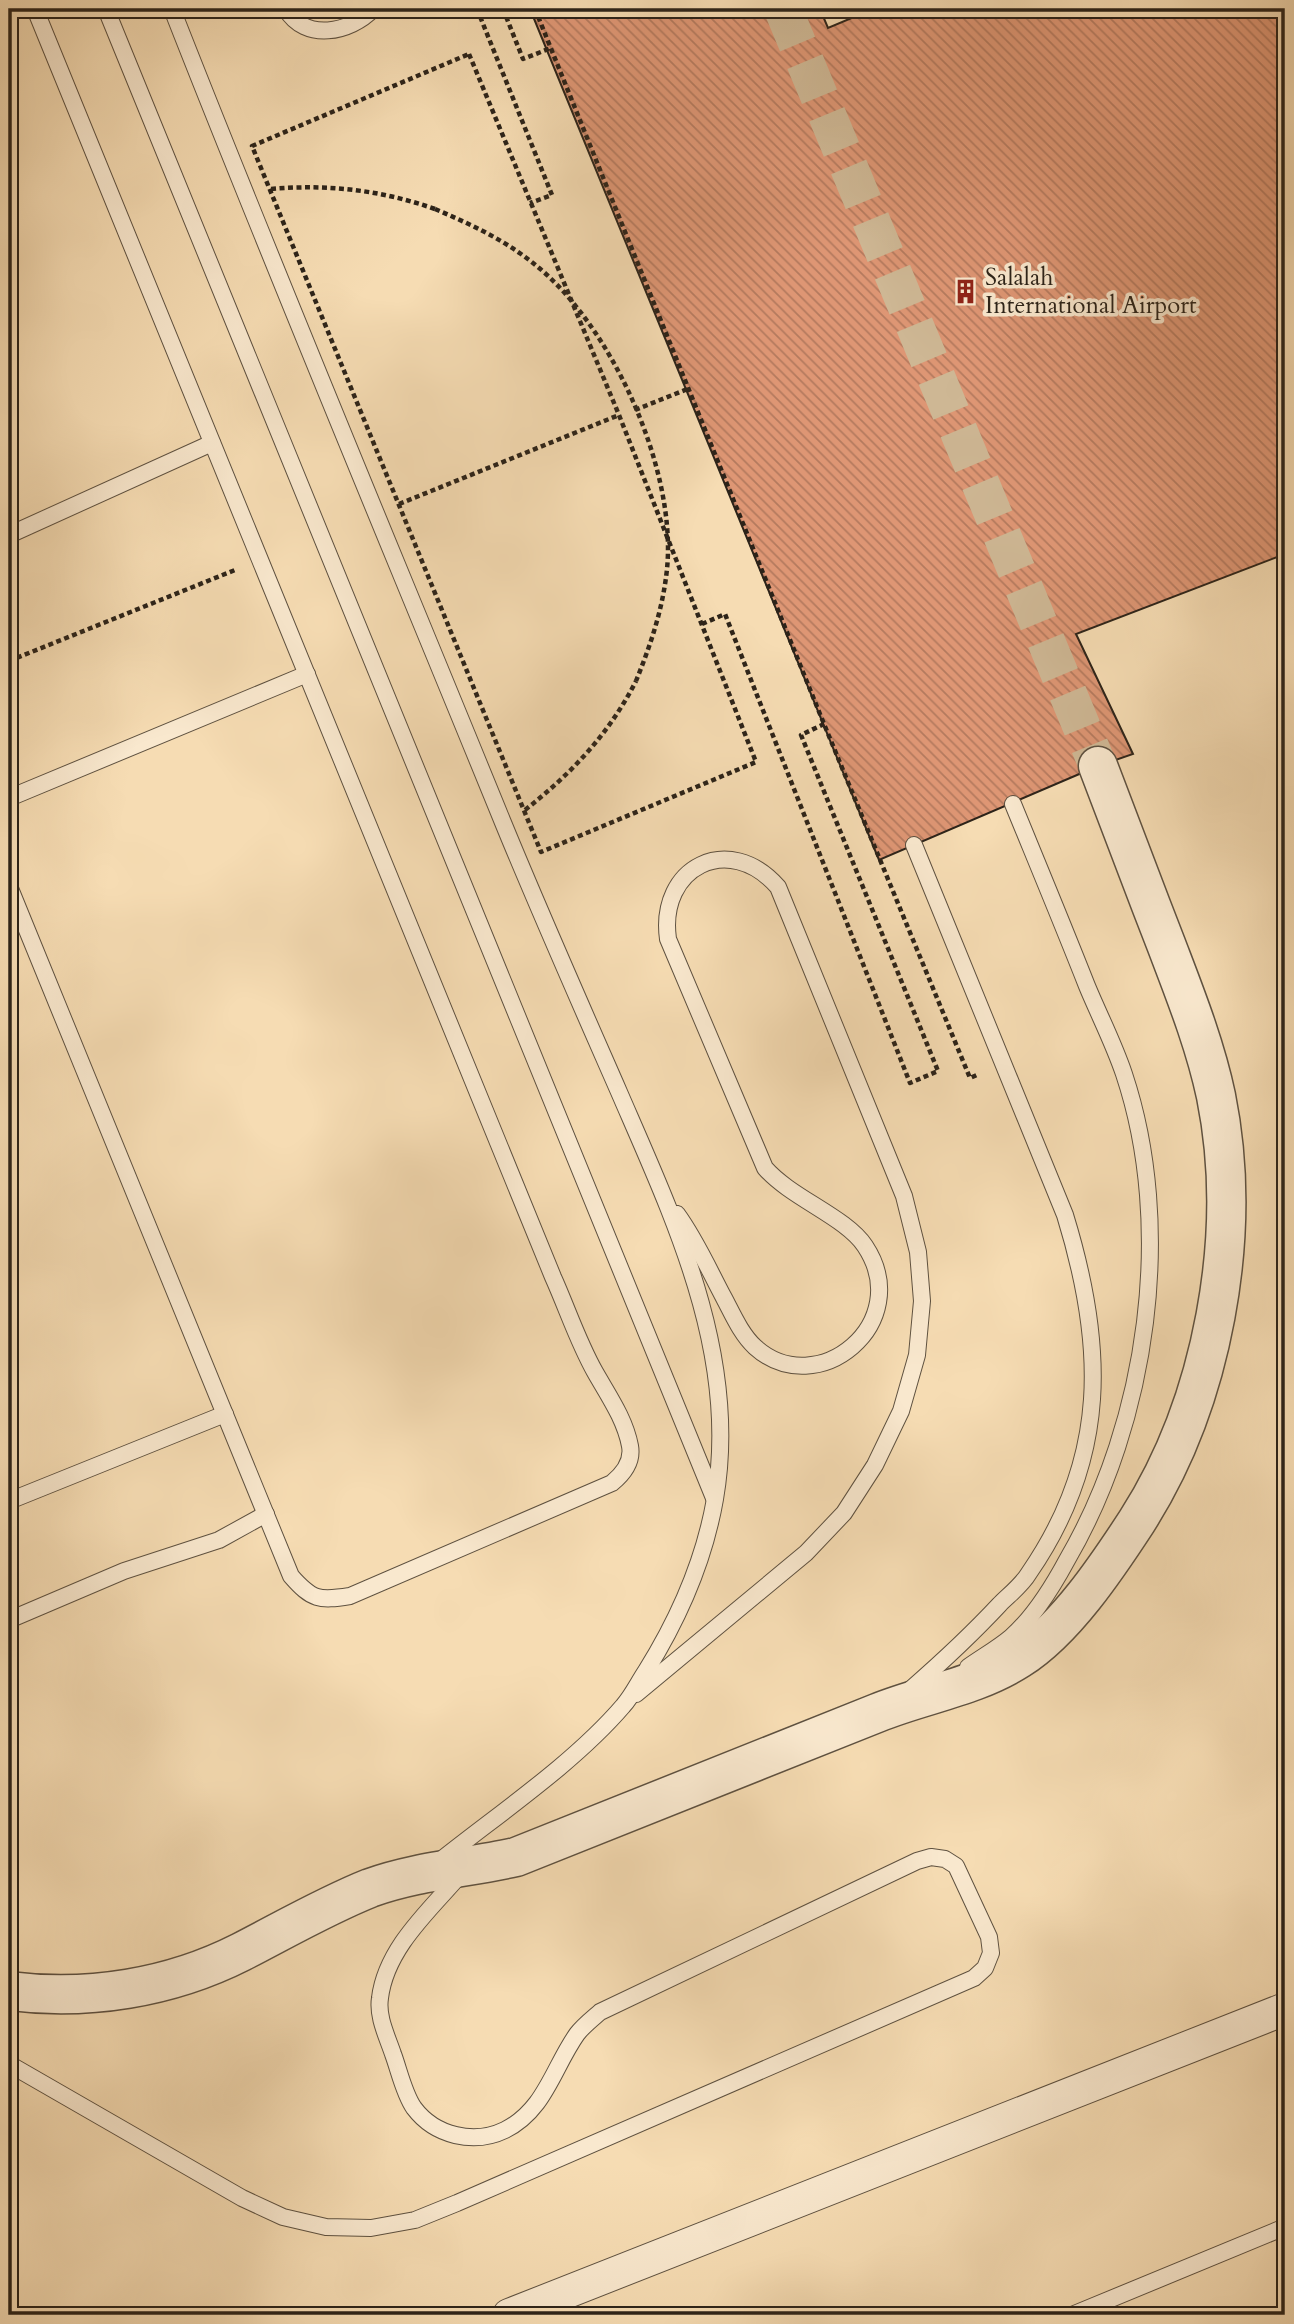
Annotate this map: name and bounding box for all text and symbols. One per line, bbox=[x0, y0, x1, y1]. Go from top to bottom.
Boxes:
place label: Salalah International Airport bbox=[985, 261, 1197, 322]
building icon: Salalah International Airport bbox=[951, 277, 979, 305]

